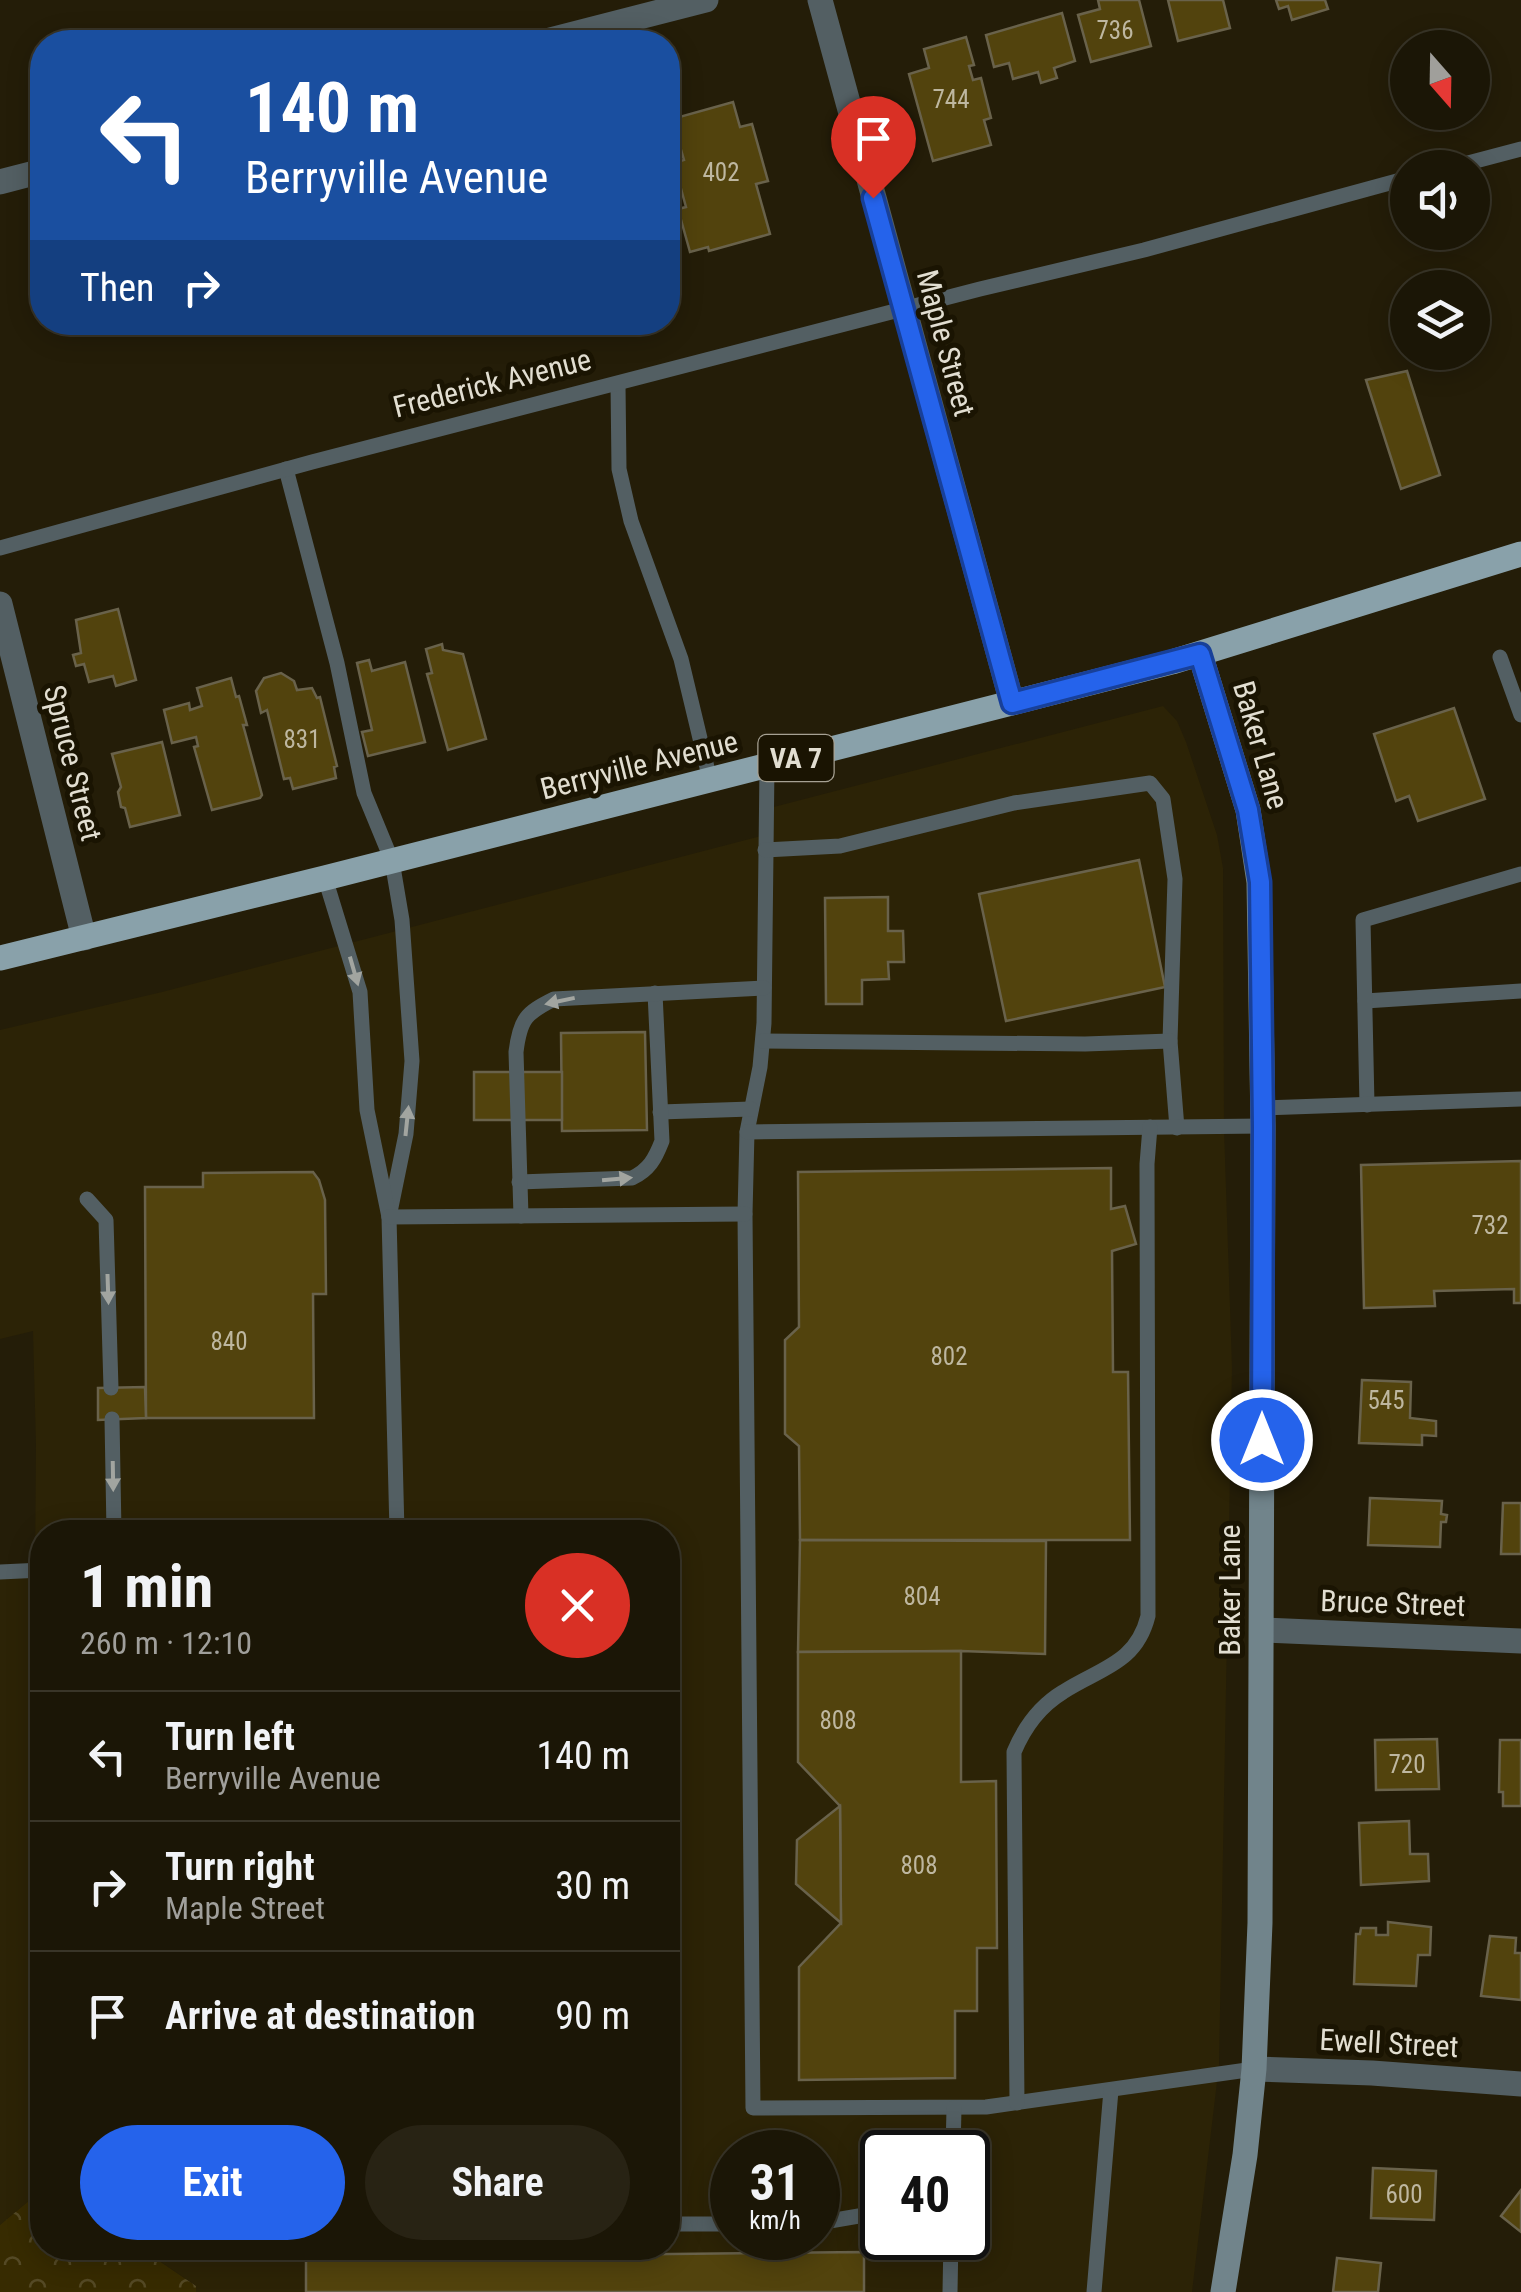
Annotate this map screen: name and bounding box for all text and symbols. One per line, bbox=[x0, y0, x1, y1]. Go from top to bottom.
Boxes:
house number: 736 bbox=[1096, 16, 1134, 45]
north arrow bbox=[1390, 30, 1490, 130]
map controls bbox=[1390, 30, 1490, 370]
text: 140 m bbox=[245, 67, 419, 149]
icon: left bbox=[80, 70, 210, 200]
house number: 744 bbox=[932, 85, 970, 114]
pin bbox=[831, 96, 916, 199]
icon: arrive bbox=[846, 111, 901, 166]
button: sound bbox=[1390, 150, 1490, 250]
text: Berryville Avenue bbox=[245, 151, 548, 204]
house number: 402 bbox=[702, 158, 740, 187]
icon: right bbox=[174, 260, 229, 315]
text: Then bbox=[80, 266, 154, 310]
street label: Maple Street bbox=[910, 266, 982, 420]
button: layers bbox=[1390, 270, 1490, 370]
street label: Frederick Avenue bbox=[389, 342, 595, 424]
street label: Baker Lane bbox=[1226, 677, 1296, 813]
street label: Spruce Street bbox=[37, 682, 109, 844]
street label: Berryville Avenue bbox=[537, 724, 741, 806]
house number: 831 bbox=[283, 725, 321, 754]
road number: VA 7 bbox=[758, 735, 834, 781]
one-way arrow bbox=[347, 957, 362, 987]
one-way arrow bbox=[544, 994, 575, 1010]
one-way arrow bbox=[399, 1105, 415, 1137]
one-way arrow bbox=[601, 1170, 633, 1186]
house number: 732 bbox=[1471, 1211, 1509, 1240]
one-way arrow bbox=[101, 1273, 117, 1305]
house number: 840 bbox=[210, 1327, 248, 1356]
house number: 802 bbox=[930, 1342, 968, 1371]
house number: 545 bbox=[1367, 1386, 1405, 1415]
position arrow bbox=[1210, 1388, 1314, 1492]
one-way arrow bbox=[105, 1460, 121, 1492]
street label: Baker Lane bbox=[1212, 1524, 1247, 1656]
text: 1 min bbox=[80, 1551, 213, 1622]
button: close bbox=[525, 1553, 630, 1658]
house number: 804 bbox=[903, 1582, 941, 1611]
street label: Bruce Street bbox=[1320, 1583, 1466, 1623]
text: 260 m · 12:10 bbox=[80, 1624, 252, 1662]
house number: 808 bbox=[819, 1706, 857, 1735]
text: Turn left bbox=[165, 1715, 295, 1759]
icon: left bbox=[80, 1729, 135, 1784]
text: 140 m bbox=[536, 1734, 630, 1778]
house number: 720 bbox=[1388, 1750, 1426, 1779]
text: Berryville Avenue bbox=[165, 1759, 381, 1797]
text: Turn right bbox=[165, 1845, 315, 1889]
house number: 808 bbox=[900, 1851, 938, 1880]
icon: right bbox=[80, 1859, 135, 1914]
text: 30 m bbox=[555, 1864, 630, 1908]
text: Maple Street bbox=[165, 1889, 325, 1927]
icon: arrive bbox=[80, 1989, 135, 2044]
text: Arrive at destination bbox=[165, 1994, 475, 2038]
text: 90 m bbox=[555, 1994, 630, 2038]
street label: Ewell Street bbox=[1319, 2022, 1459, 2064]
button: Exit bbox=[80, 2125, 345, 2240]
button: Share bbox=[365, 2125, 630, 2240]
speed limit sign: 40 bbox=[860, 2130, 990, 2260]
text: 31 bbox=[750, 2154, 800, 2212]
house number: 600 bbox=[1385, 2180, 1423, 2209]
text: km/h bbox=[749, 2206, 801, 2235]

